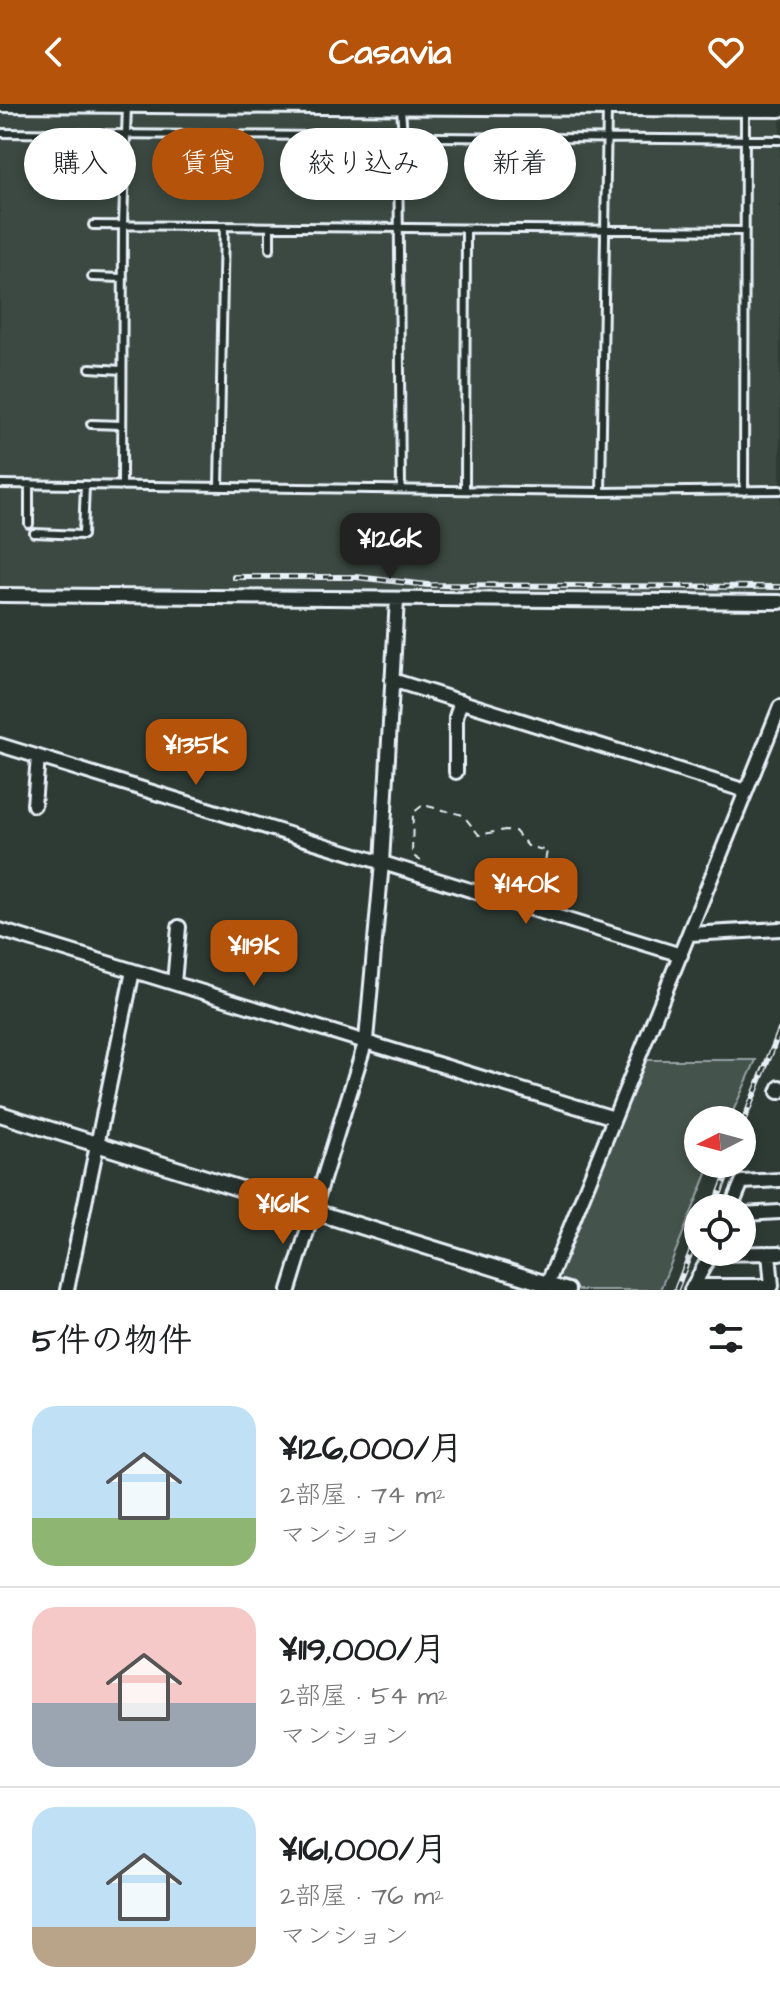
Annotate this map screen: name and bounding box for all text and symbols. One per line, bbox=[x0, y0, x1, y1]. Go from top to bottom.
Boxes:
text: Casavia bbox=[329, 27, 451, 78]
icon: back bbox=[32, 30, 76, 74]
icon: heart bbox=[704, 30, 748, 74]
chip: 購入 bbox=[24, 128, 136, 200]
chip: 賃貸 bbox=[152, 128, 264, 200]
chip: 絞り込み bbox=[280, 128, 448, 200]
chip: 新着 bbox=[464, 128, 576, 200]
pin: ¥126K bbox=[334, 513, 446, 581]
text: ¥126K bbox=[358, 521, 422, 557]
pin: ¥135K bbox=[140, 719, 252, 787]
text: ¥135K bbox=[164, 727, 228, 763]
pin: ¥140K bbox=[470, 858, 582, 926]
text: ¥140K bbox=[492, 866, 560, 902]
pin: ¥119K bbox=[198, 920, 310, 988]
text: ¥119K bbox=[228, 928, 280, 964]
north arrow bbox=[684, 1106, 756, 1178]
map controls bbox=[684, 1106, 756, 1266]
pin: ¥161K bbox=[227, 1178, 339, 1246]
text: ¥161K bbox=[257, 1186, 309, 1222]
button: locate bbox=[684, 1194, 756, 1266]
icon: filters bbox=[704, 1316, 748, 1360]
text: 5件の物件 bbox=[32, 1317, 192, 1365]
text: ¥126,000/月 bbox=[280, 1425, 463, 1473]
icon: home bbox=[96, 1438, 192, 1534]
text: 2部屋 · 74 m² bbox=[280, 1477, 445, 1513]
text: マンション bbox=[280, 1517, 409, 1553]
text: ¥119,000/月 bbox=[280, 1626, 446, 1674]
icon: home bbox=[96, 1639, 192, 1735]
text: 2部屋 · 54 m² bbox=[280, 1678, 448, 1714]
text: マンション bbox=[280, 1718, 409, 1754]
text: ¥161,000/月 bbox=[280, 1826, 448, 1874]
icon: home bbox=[96, 1839, 192, 1935]
text: 2部屋 · 76 m² bbox=[280, 1878, 444, 1914]
text: マンション bbox=[280, 1918, 409, 1954]

